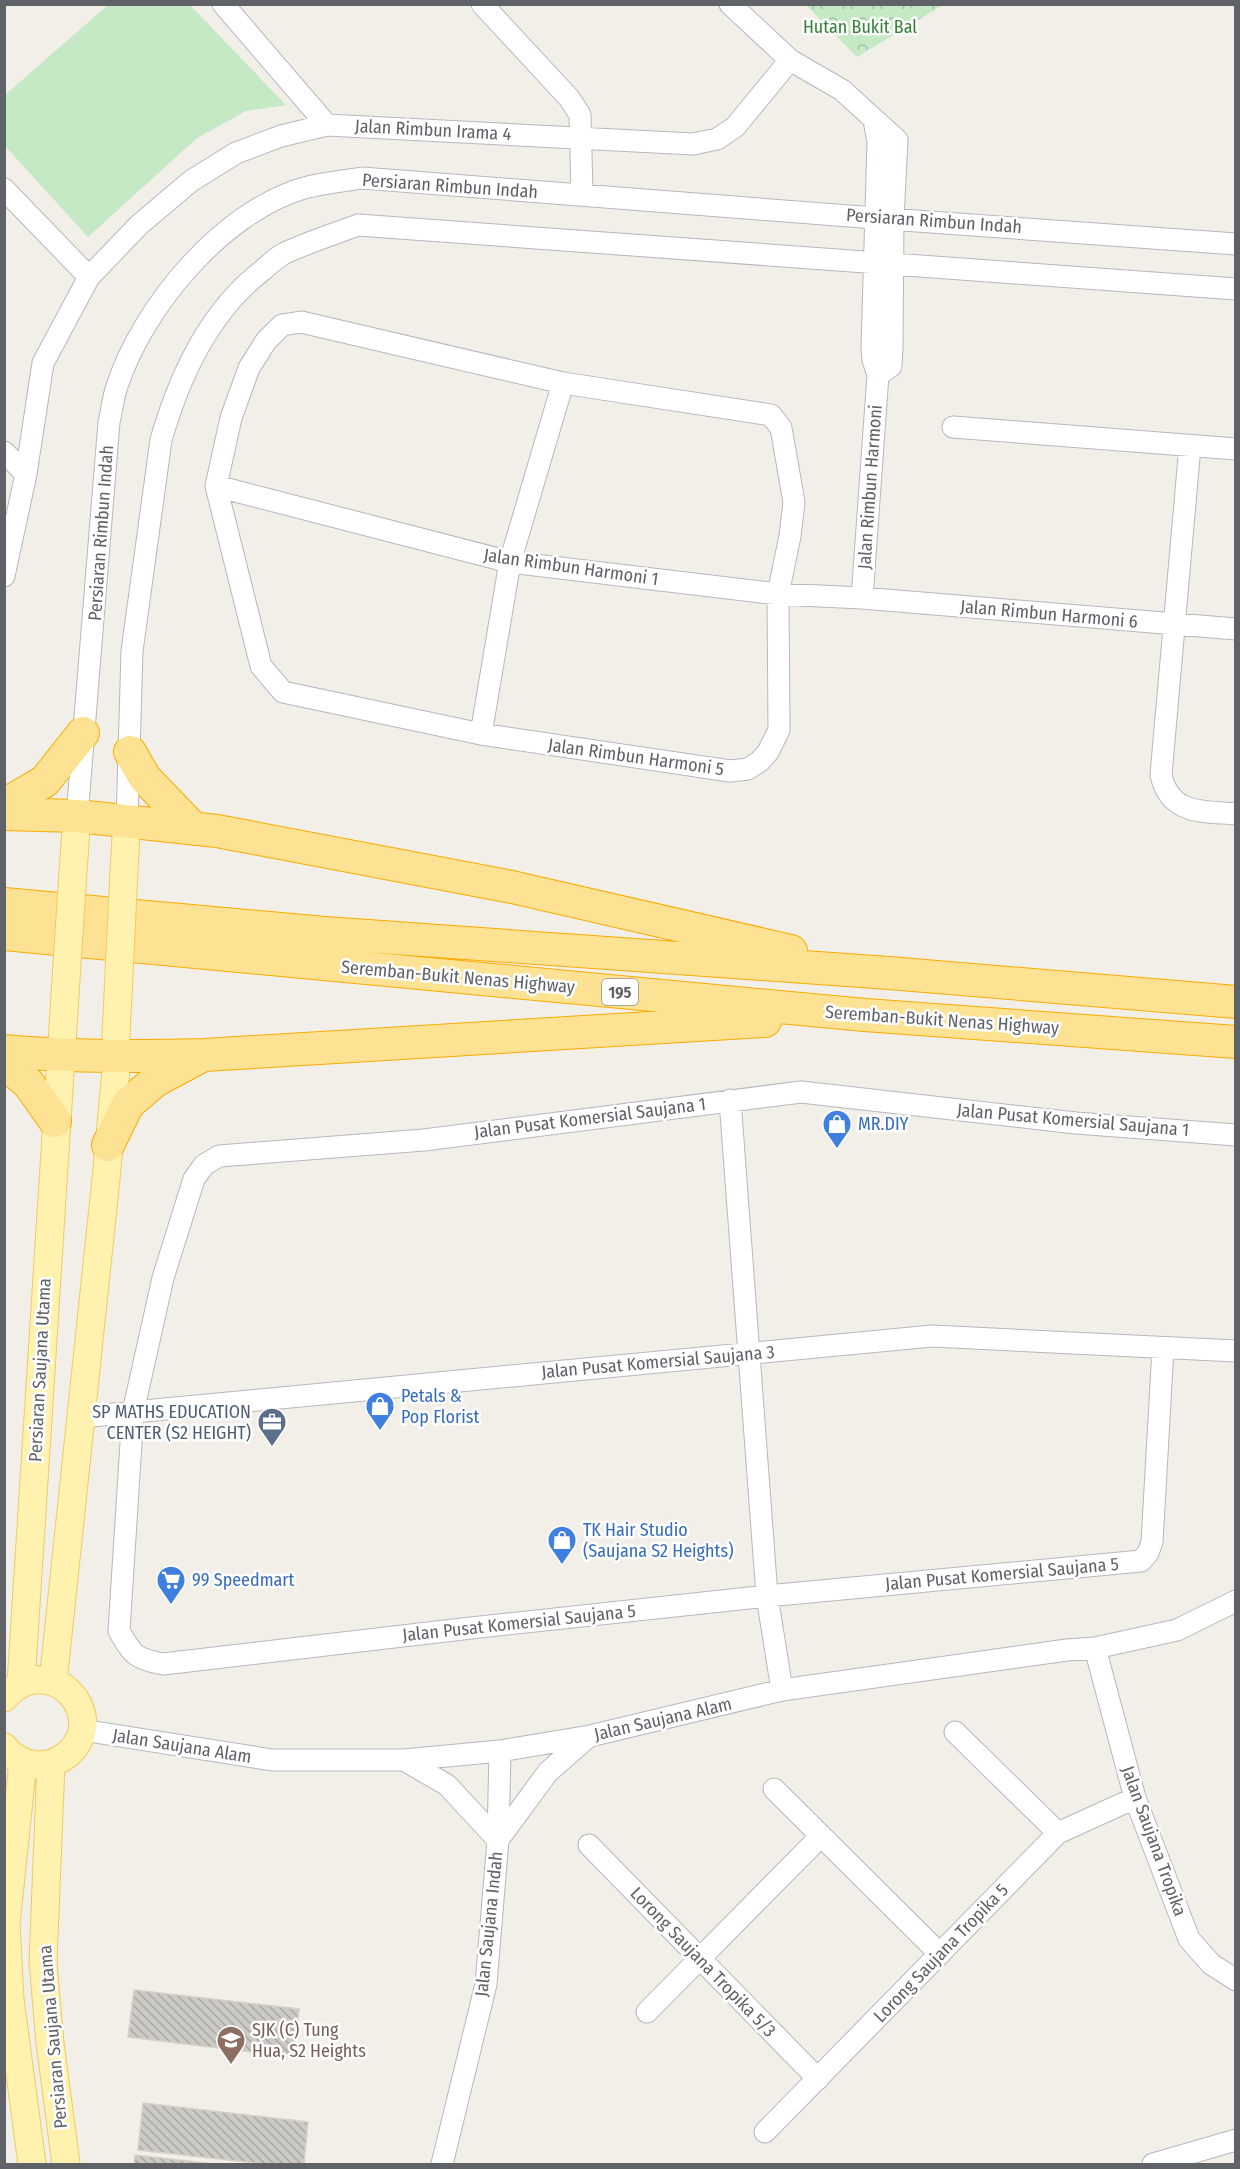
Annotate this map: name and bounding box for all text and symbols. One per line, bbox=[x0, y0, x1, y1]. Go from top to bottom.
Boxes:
park label: Hutan Bukit Bal bbox=[803, 16, 917, 38]
street label: Jalan Rimbun Irama 4 bbox=[354, 115, 512, 145]
street label: Persiaran Rimbun Indah bbox=[361, 169, 539, 203]
street label: Persiaran Rimbun Indah bbox=[845, 204, 1023, 238]
street label: Jalan Rimbun Harmoni bbox=[853, 404, 887, 570]
street label: Persiaran Rimbun Indah bbox=[84, 444, 118, 622]
street label: Jalan Rimbun Harmoni 1 bbox=[482, 544, 660, 590]
street label: Jalan Rimbun Harmoni 6 bbox=[959, 595, 1139, 633]
street label: Jalan Rimbun Harmoni 5 bbox=[547, 734, 725, 780]
street label: Seremban-Bukit Nenas Highway bbox=[340, 956, 576, 998]
road number: 195 bbox=[602, 979, 638, 1005]
street label: Seremban-Bukit Nenas Highway bbox=[824, 1001, 1060, 1039]
street label: Jalan Pusat Komersial Saujana 1 bbox=[473, 1093, 707, 1143]
street label: Jalan Pusat Komersial Saujana 1 bbox=[956, 1099, 1190, 1141]
shop icon: MR.DIY bbox=[821, 1108, 853, 1150]
place label: MR.DIY bbox=[858, 1113, 909, 1135]
street label: Persiaran Saujana Utama bbox=[24, 1277, 56, 1462]
street label: Jalan Pusat Komersial Saujana 3 bbox=[540, 1341, 776, 1383]
place label: Petals & Pop Florist bbox=[401, 1385, 479, 1428]
shop icon: Petals & Pop Florist bbox=[364, 1390, 396, 1432]
place label: SP MATHS EDUCATION CENTER (S2 HEIGHT) bbox=[92, 1401, 251, 1444]
office icon: SP MATHS EDUCATION CENTER (S2 HEIGHT) bbox=[256, 1406, 288, 1448]
place label: TK Hair Studio (Saujana S2 Heights) bbox=[583, 1519, 733, 1562]
shop icon: TK Hair Studio (Saujana S2 Heights) bbox=[546, 1524, 578, 1566]
street label: Jalan Pusat Komersial Saujana 5 bbox=[884, 1553, 1120, 1595]
supermarket icon: 99 Speedmart bbox=[155, 1564, 187, 1606]
place label: 99 Speedmart bbox=[192, 1569, 295, 1591]
street label: Jalan Pusat Komersial Saujana 5 bbox=[401, 1600, 637, 1646]
street label: Jalan Saujana Alam bbox=[592, 1692, 734, 1746]
street label: Jalan Saujana Alam bbox=[111, 1724, 253, 1768]
street label: Jalan Saujana Tropika bbox=[1117, 1763, 1191, 1919]
street label: Jalan Saujana Indah bbox=[470, 1850, 508, 1998]
street label: Lorong Saujana Tropika 5 bbox=[869, 1879, 1013, 2027]
street label: Lorong Saujana Tropika 5/3 bbox=[626, 1883, 780, 2041]
street label: Persiaran Saujana Utama bbox=[34, 1944, 72, 2130]
place label: SJK (C) Tung Hua, S2 Heights bbox=[252, 2019, 366, 2062]
school or university icon: SJK (C) Tung Hua, S2 Heights bbox=[215, 2024, 247, 2066]

